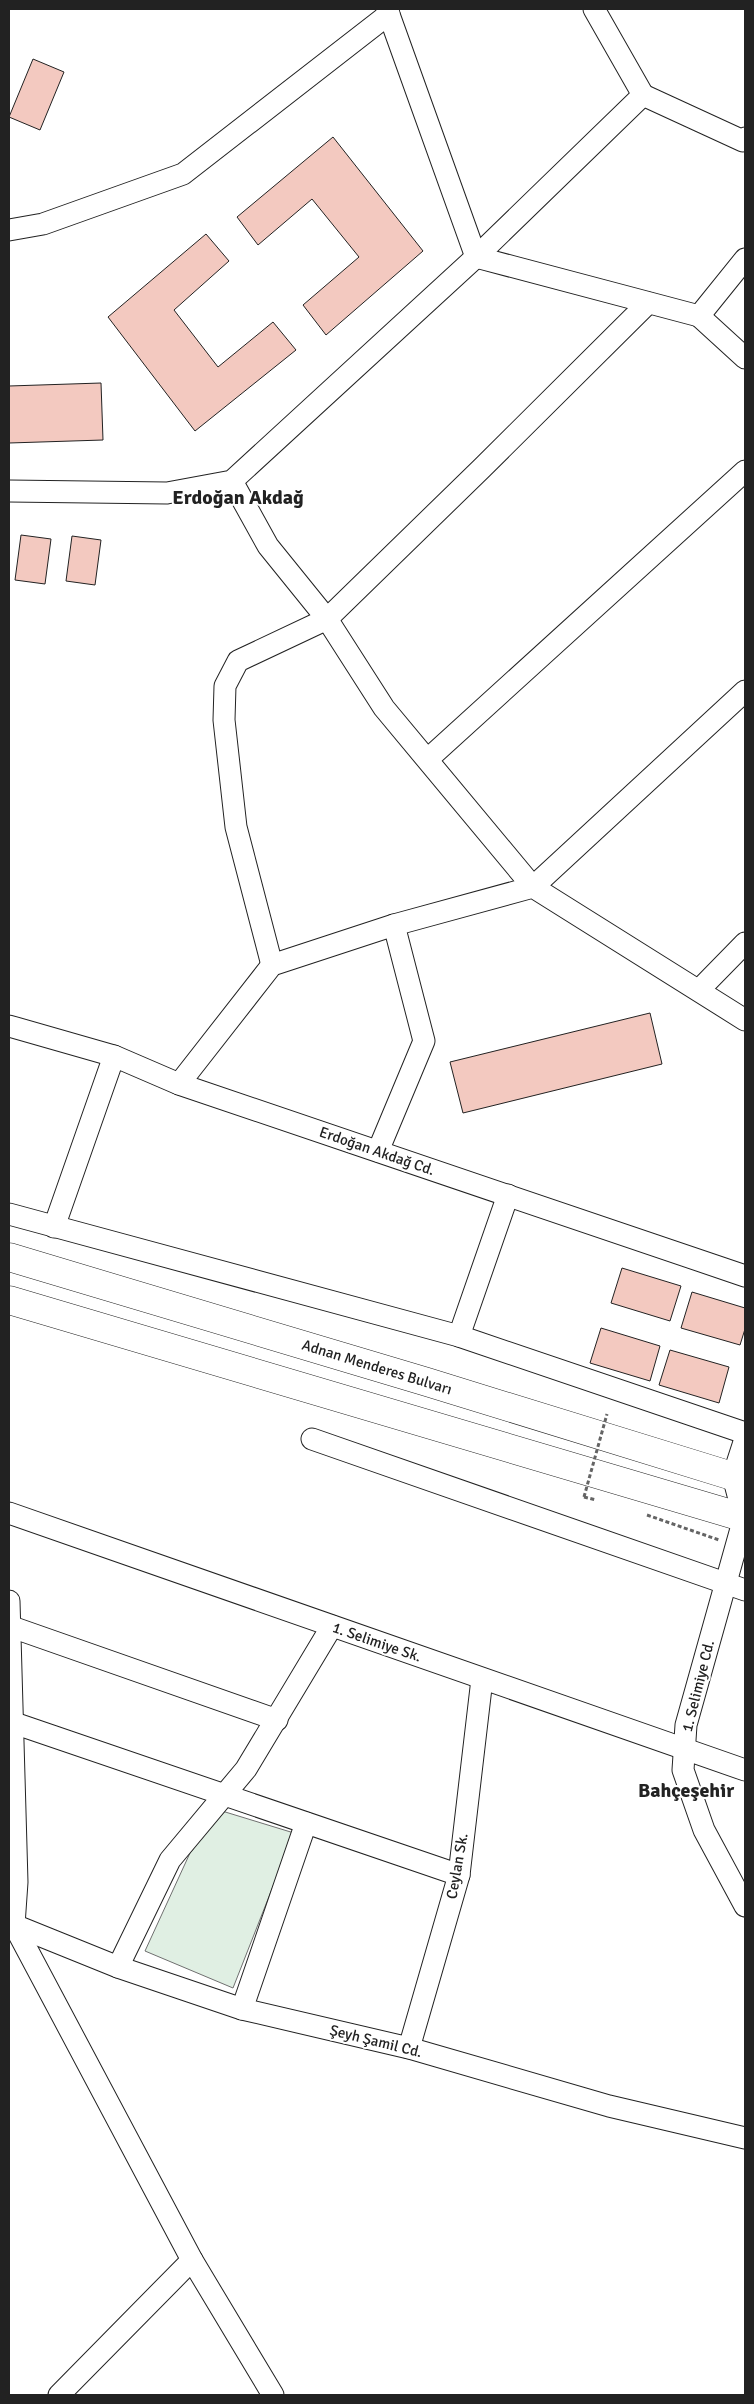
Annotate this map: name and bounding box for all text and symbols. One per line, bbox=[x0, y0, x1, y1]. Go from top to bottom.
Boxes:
district label: Erdoğan Akdağ bbox=[172, 485, 304, 510]
street label: Erdoğan Akdağ Cd. bbox=[317, 1123, 437, 1179]
street label: Adnan Menderes Bulvarı bbox=[300, 1336, 454, 1398]
street label: 1. Selimiye Sk. bbox=[330, 1618, 424, 1666]
street label: 1. Selimiye Cd. bbox=[678, 1638, 718, 1734]
district label: Bahçeşehir bbox=[638, 1778, 734, 1803]
street label: Ceylan Sk. bbox=[442, 1832, 472, 1900]
street label: Şeyh Şamil Cd. bbox=[328, 2021, 424, 2061]

